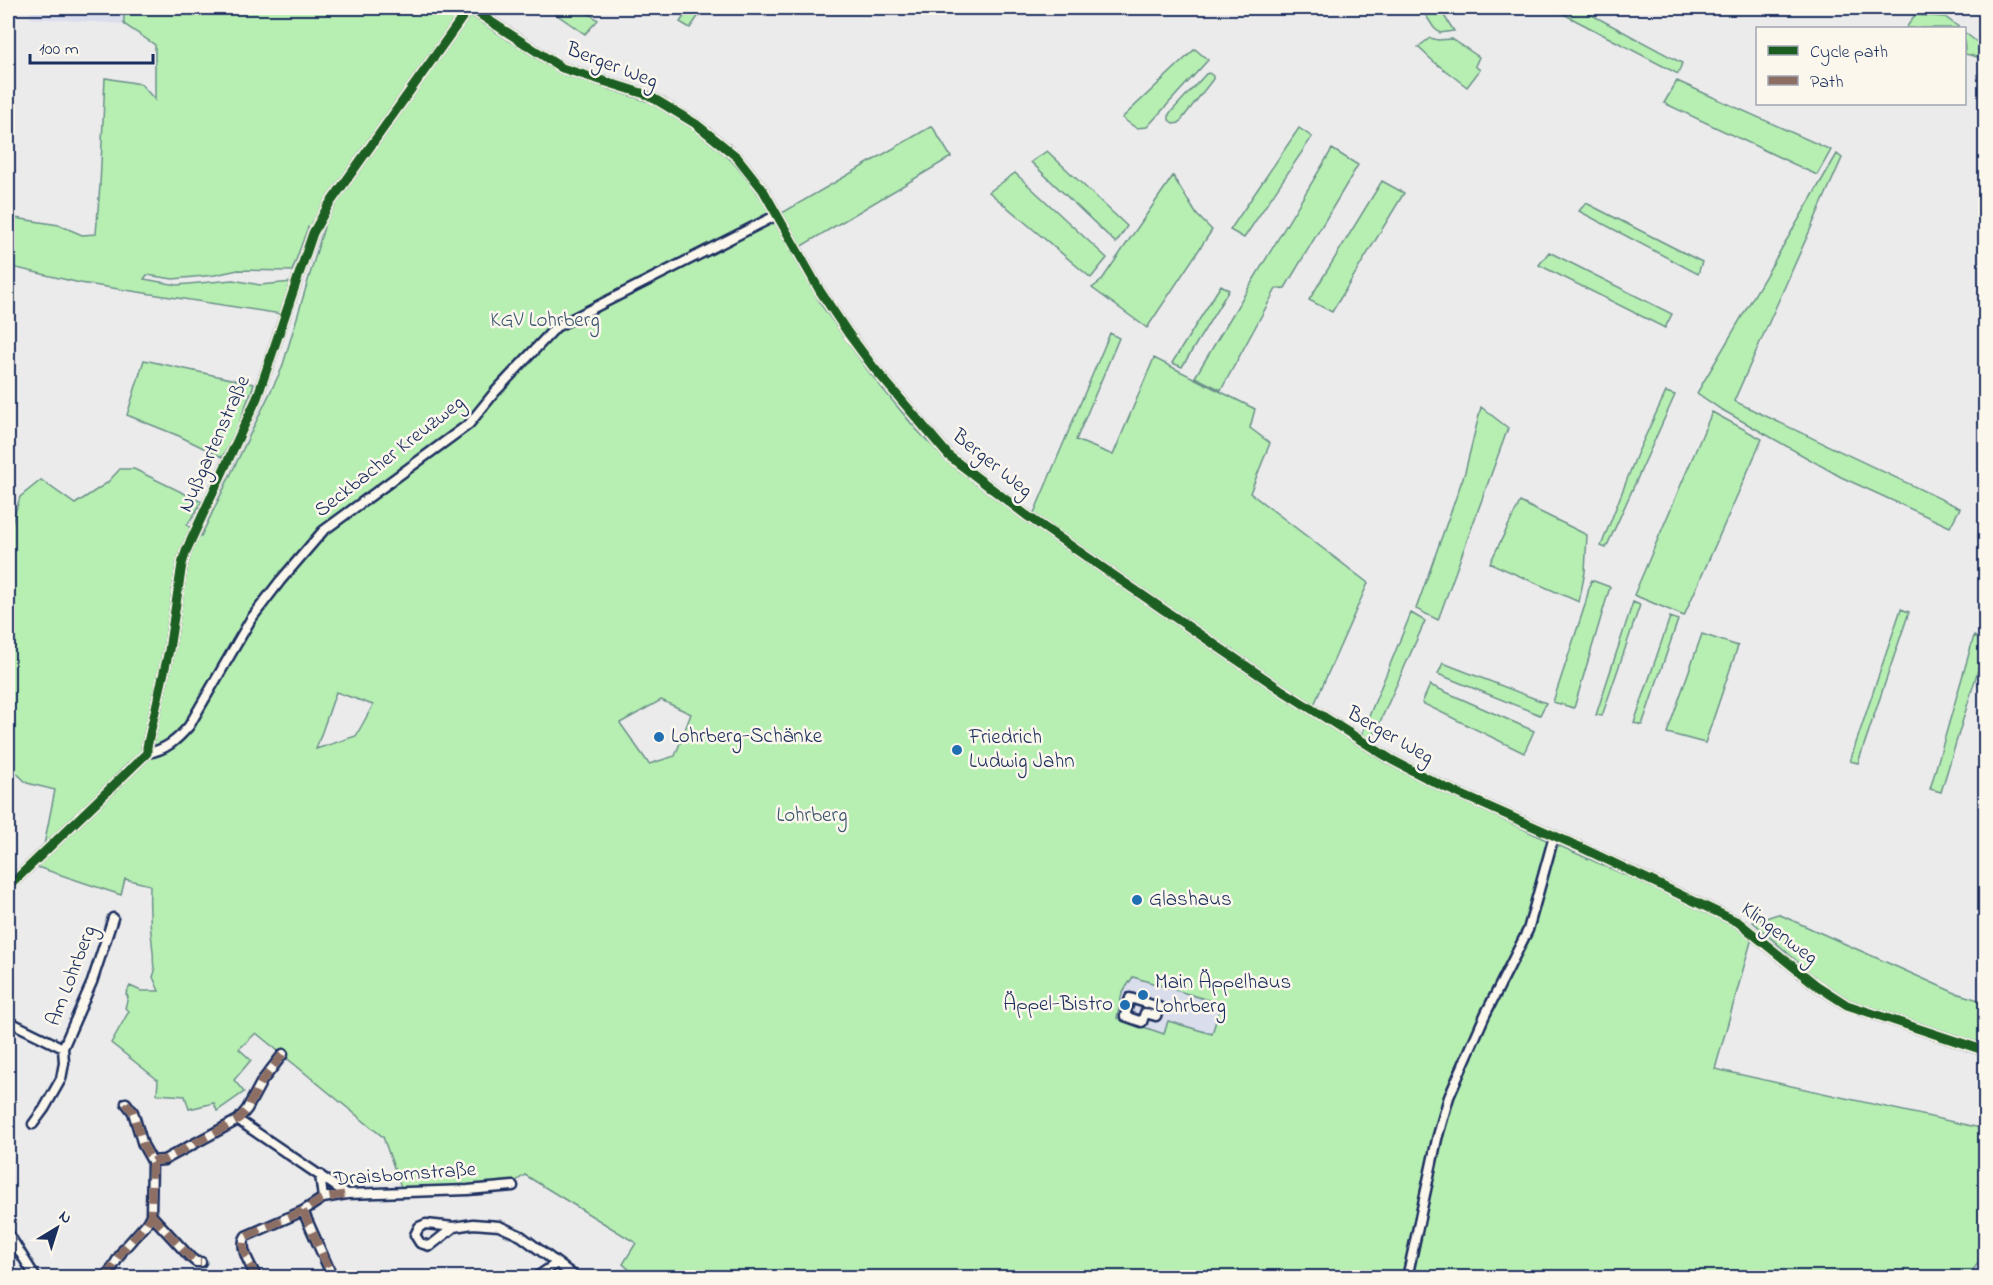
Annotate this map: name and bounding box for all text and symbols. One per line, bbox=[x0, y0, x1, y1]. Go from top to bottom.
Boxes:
scale bar bbox=[30, 27, 153, 65]
legend bbox=[1756, 27, 1966, 105]
street label: Berger Weg bbox=[560, 34, 662, 99]
text: 100 m bbox=[39, 37, 79, 63]
text: Cycle path bbox=[1810, 40, 1888, 66]
text: Path bbox=[1810, 70, 1844, 96]
park label: KGV Lohrberg bbox=[490, 306, 600, 338]
street label: Nußgartenstraße bbox=[171, 370, 261, 518]
street label: Seckbacher Kreuzweg bbox=[308, 389, 473, 527]
street label: Berger Weg bbox=[943, 422, 1039, 507]
street label: Berger Weg bbox=[1339, 699, 1439, 775]
place label: Lohrberg-Schänke bbox=[671, 722, 823, 754]
place label: Friedrich Ludwig Jahn bbox=[968, 723, 1075, 779]
marker: Lohrberg-Schänke bbox=[652, 730, 666, 744]
marker: Friedrich Ludwig Jahn bbox=[950, 743, 964, 757]
park label: Lohrberg bbox=[776, 801, 848, 833]
place label: Glashaus bbox=[1149, 885, 1232, 915]
marker: Glashaus bbox=[1130, 893, 1144, 907]
street label: Klingenweg bbox=[1733, 895, 1824, 975]
street label: Am Lohrberg bbox=[39, 921, 107, 1031]
place label: Main Äppelhaus Lohrberg bbox=[1155, 968, 1291, 1024]
marker: Main Äppelhaus Lohrberg bbox=[1136, 988, 1150, 1002]
place label: Äppel-Bistro bbox=[1003, 990, 1113, 1020]
marker: Äppel-Bistro bbox=[1118, 998, 1132, 1012]
street label: Draisbornstraße bbox=[332, 1155, 478, 1195]
north arrow bbox=[27, 1198, 87, 1258]
text: N bbox=[53, 1205, 77, 1231]

